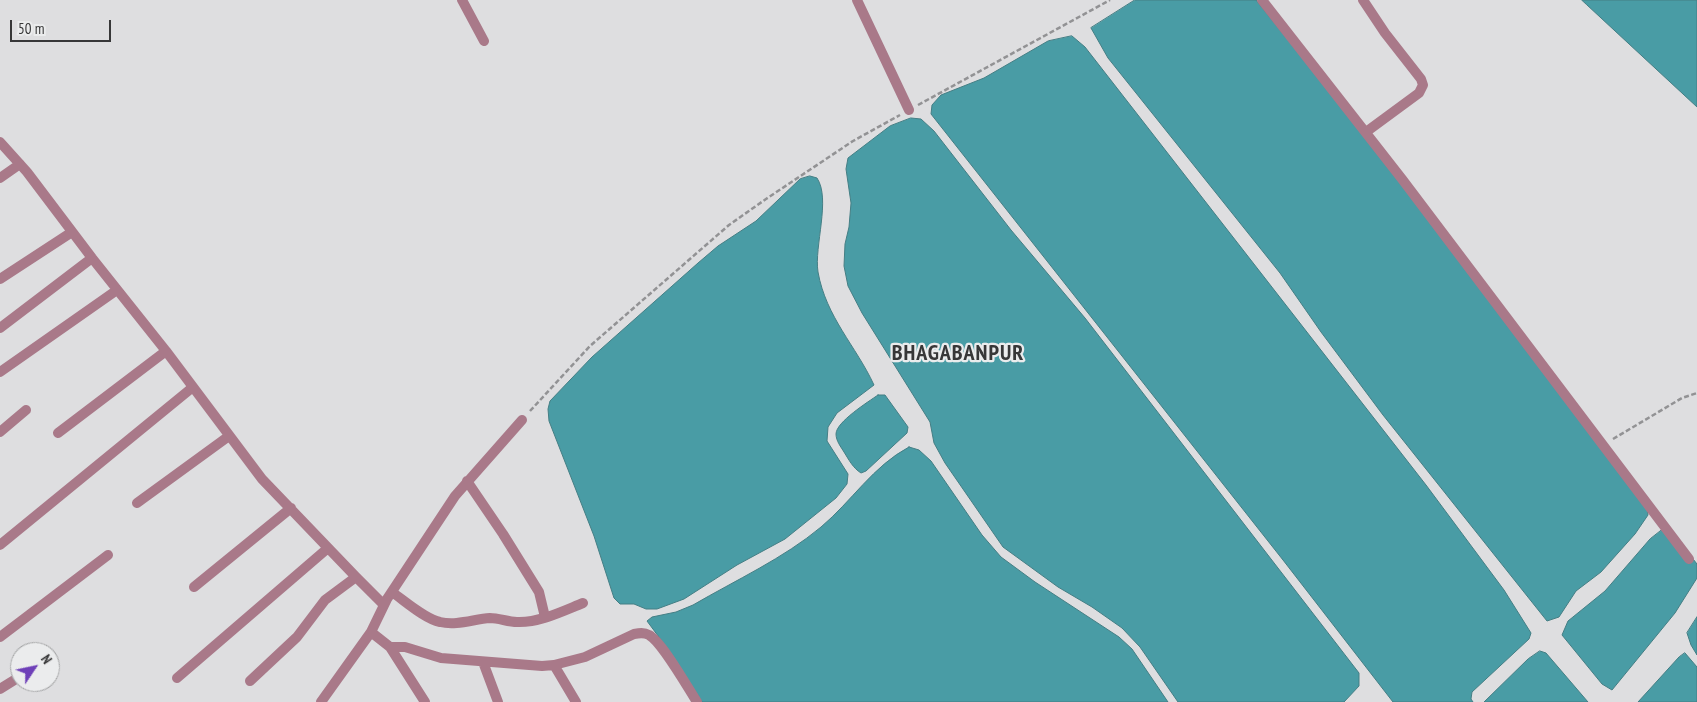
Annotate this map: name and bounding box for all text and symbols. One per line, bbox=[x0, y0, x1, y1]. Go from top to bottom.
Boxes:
scale bar bbox=[12, 10, 114, 42]
text: 50 m bbox=[18, 19, 44, 38]
district label: BHAGABANPUR bbox=[890, 341, 1026, 367]
north arrow bbox=[10, 642, 60, 692]
text: N bbox=[37, 651, 56, 667]

